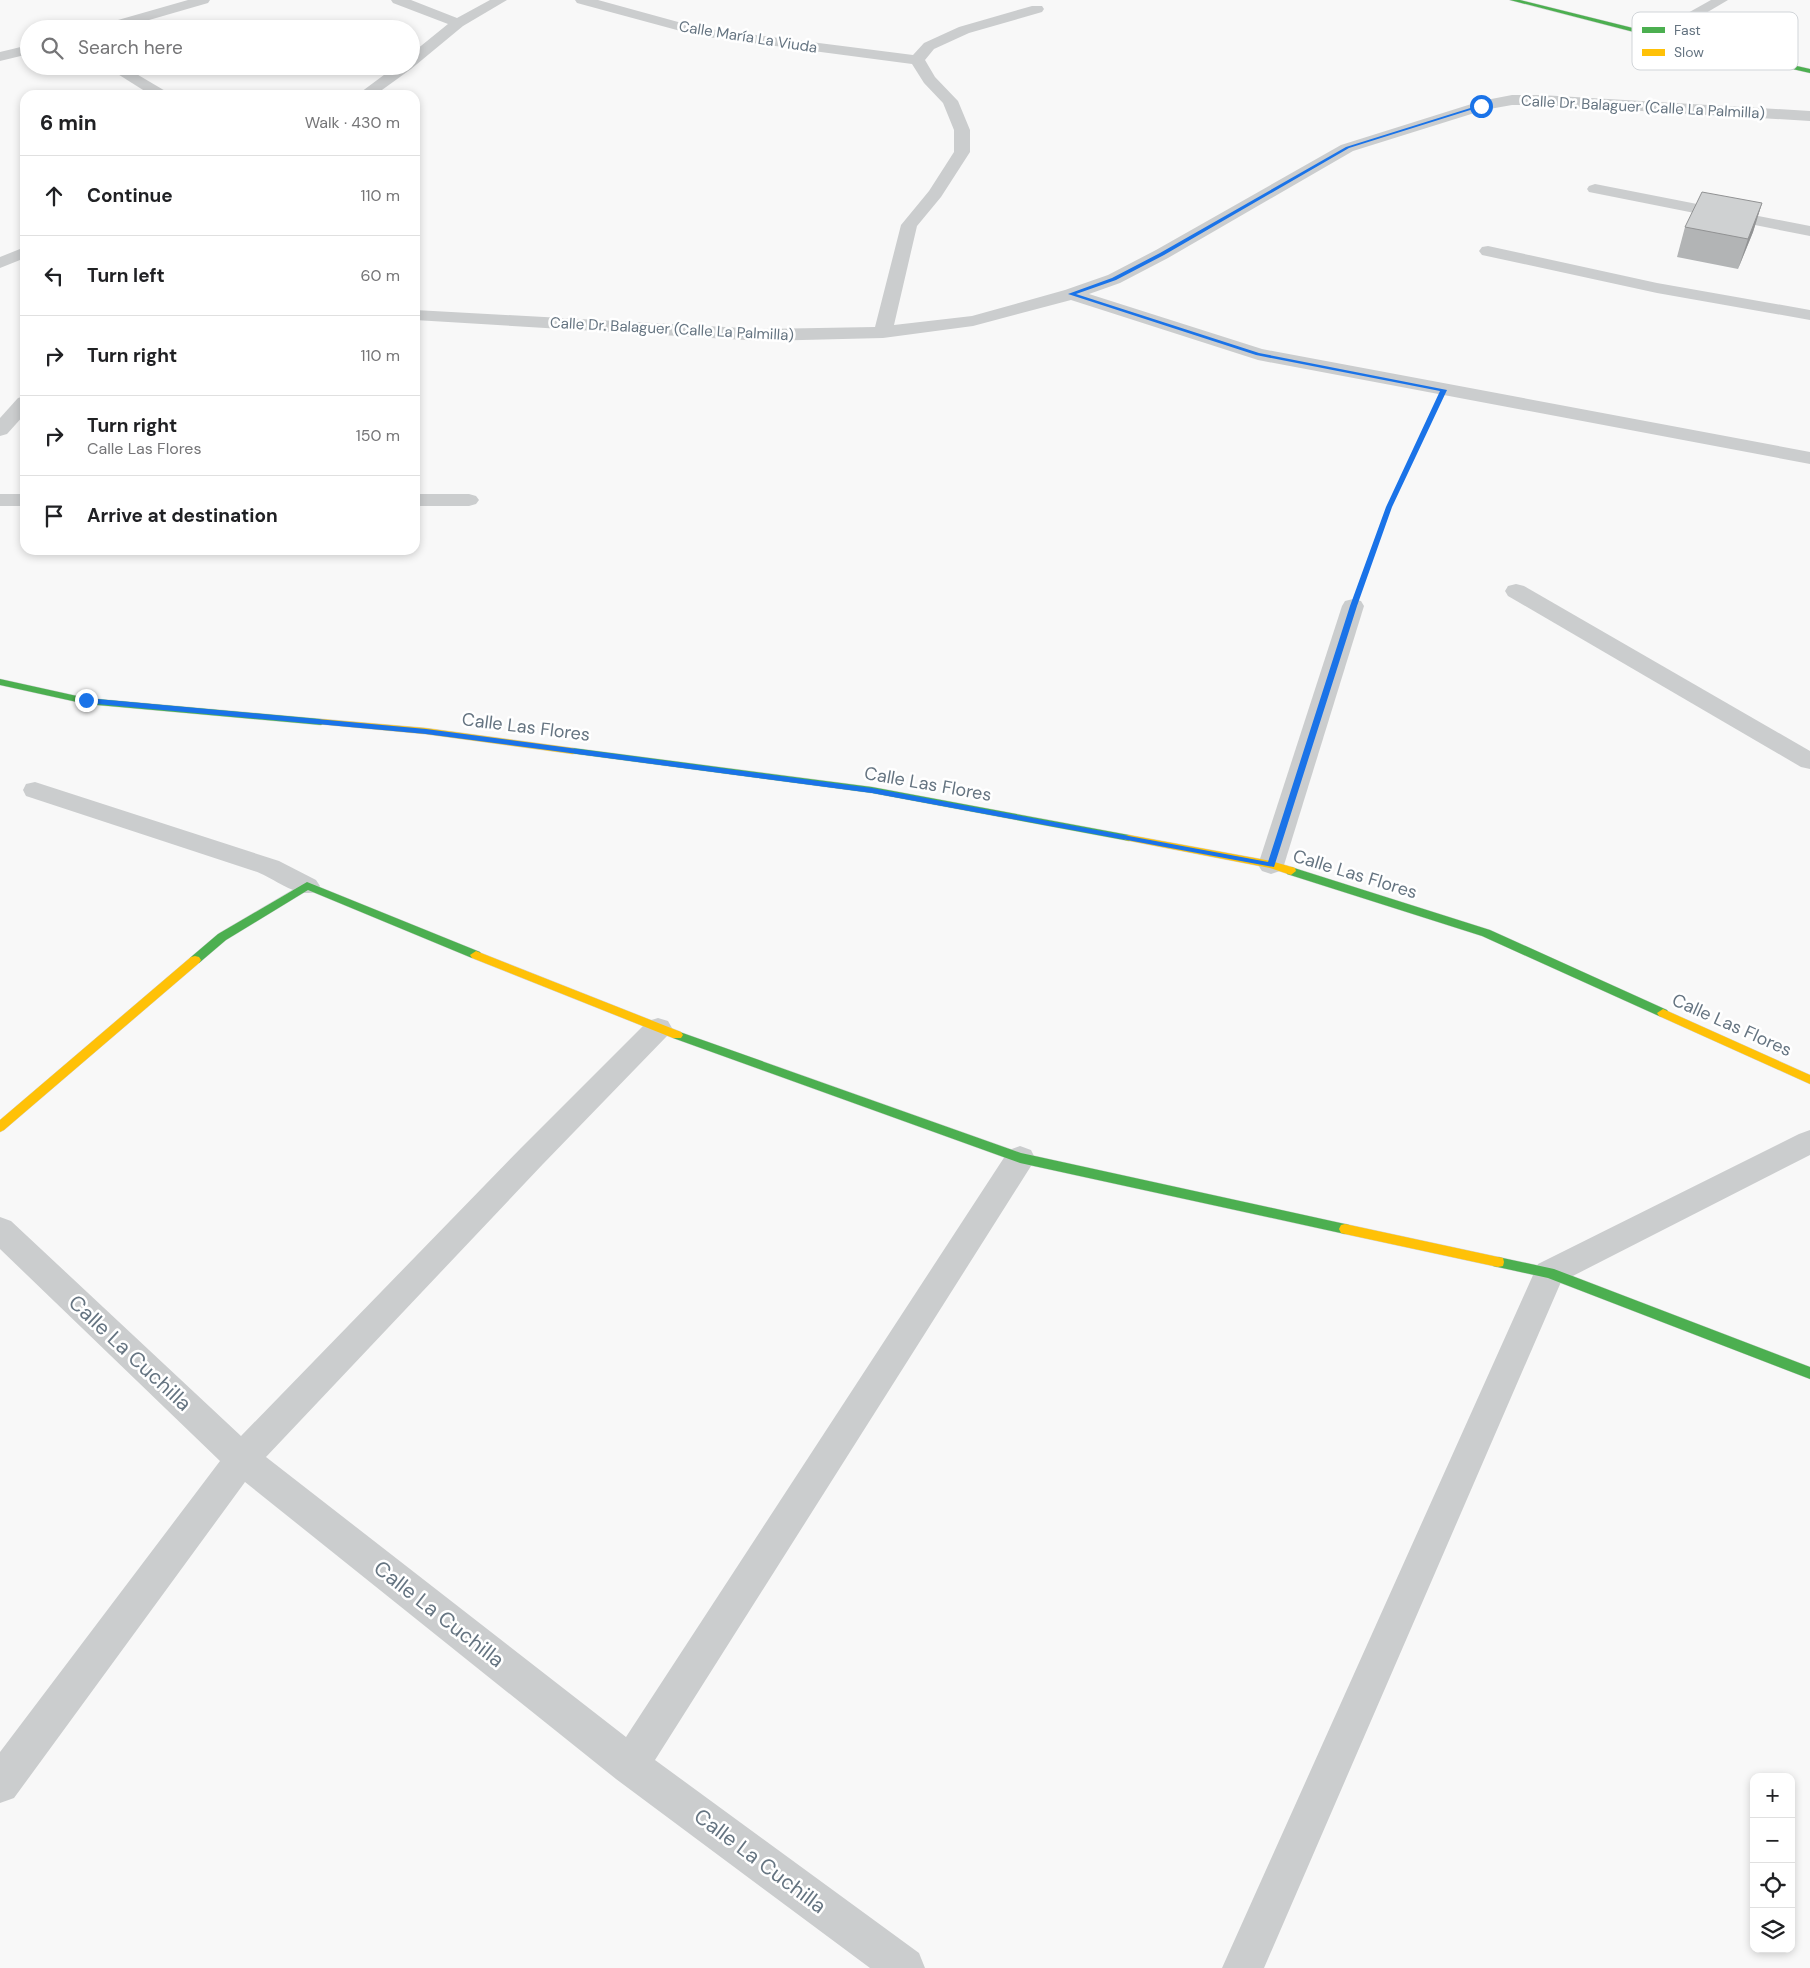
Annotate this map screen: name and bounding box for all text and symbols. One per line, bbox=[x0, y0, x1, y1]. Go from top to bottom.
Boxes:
legend bbox=[1632, 12, 1798, 70]
street label: Calle María La Viuda bbox=[677, 16, 819, 58]
search box bbox=[20, 20, 420, 75]
text: Fast bbox=[1674, 21, 1701, 39]
icon: search bbox=[38, 34, 66, 62]
text: Search here bbox=[78, 35, 183, 60]
text: Slow bbox=[1674, 43, 1704, 61]
street label: Calle Dr. Balaguer (Calle La Palmilla) bbox=[1521, 91, 1765, 123]
route start bbox=[1470, 95, 1493, 118]
text: 6 min bbox=[40, 109, 97, 137]
text: Walk · 430 m bbox=[305, 112, 400, 133]
icon: ahead bbox=[40, 182, 68, 210]
text: Continue bbox=[87, 183, 173, 208]
text: 110 m bbox=[361, 185, 400, 206]
icon: left bbox=[40, 262, 68, 290]
text: Turn left bbox=[87, 263, 165, 288]
text: 60 m bbox=[360, 265, 400, 286]
street label: Calle Dr. Balaguer (Calle La Palmilla) bbox=[550, 313, 794, 345]
icon: right bbox=[40, 342, 68, 370]
text: Turn right bbox=[87, 343, 177, 368]
text: 110 m bbox=[361, 345, 400, 366]
text: Turn right bbox=[87, 413, 177, 438]
icon: right bbox=[40, 422, 68, 450]
text: 150 m bbox=[356, 425, 400, 446]
text: Calle Las Flores bbox=[87, 438, 201, 459]
icon: arrive bbox=[40, 502, 68, 530]
text: Arrive at destination bbox=[87, 503, 278, 528]
route end bbox=[75, 689, 98, 712]
street label: Calle Las Flores bbox=[461, 707, 591, 747]
street label: Calle Las Flores bbox=[863, 761, 993, 807]
street label: Calle Las Flores bbox=[1290, 844, 1420, 904]
street label: Calle Las Flores bbox=[1668, 988, 1796, 1062]
street label: Calle La Cuchilla bbox=[63, 1289, 197, 1417]
street label: Calle La Cuchilla bbox=[368, 1554, 510, 1674]
map controls bbox=[1750, 1773, 1795, 1953]
button: + bbox=[1750, 1773, 1795, 1818]
street label: Calle La Cuchilla bbox=[688, 1802, 832, 1920]
button: − bbox=[1750, 1818, 1795, 1863]
button: locate bbox=[1750, 1863, 1795, 1908]
button: layers bbox=[1750, 1908, 1795, 1953]

